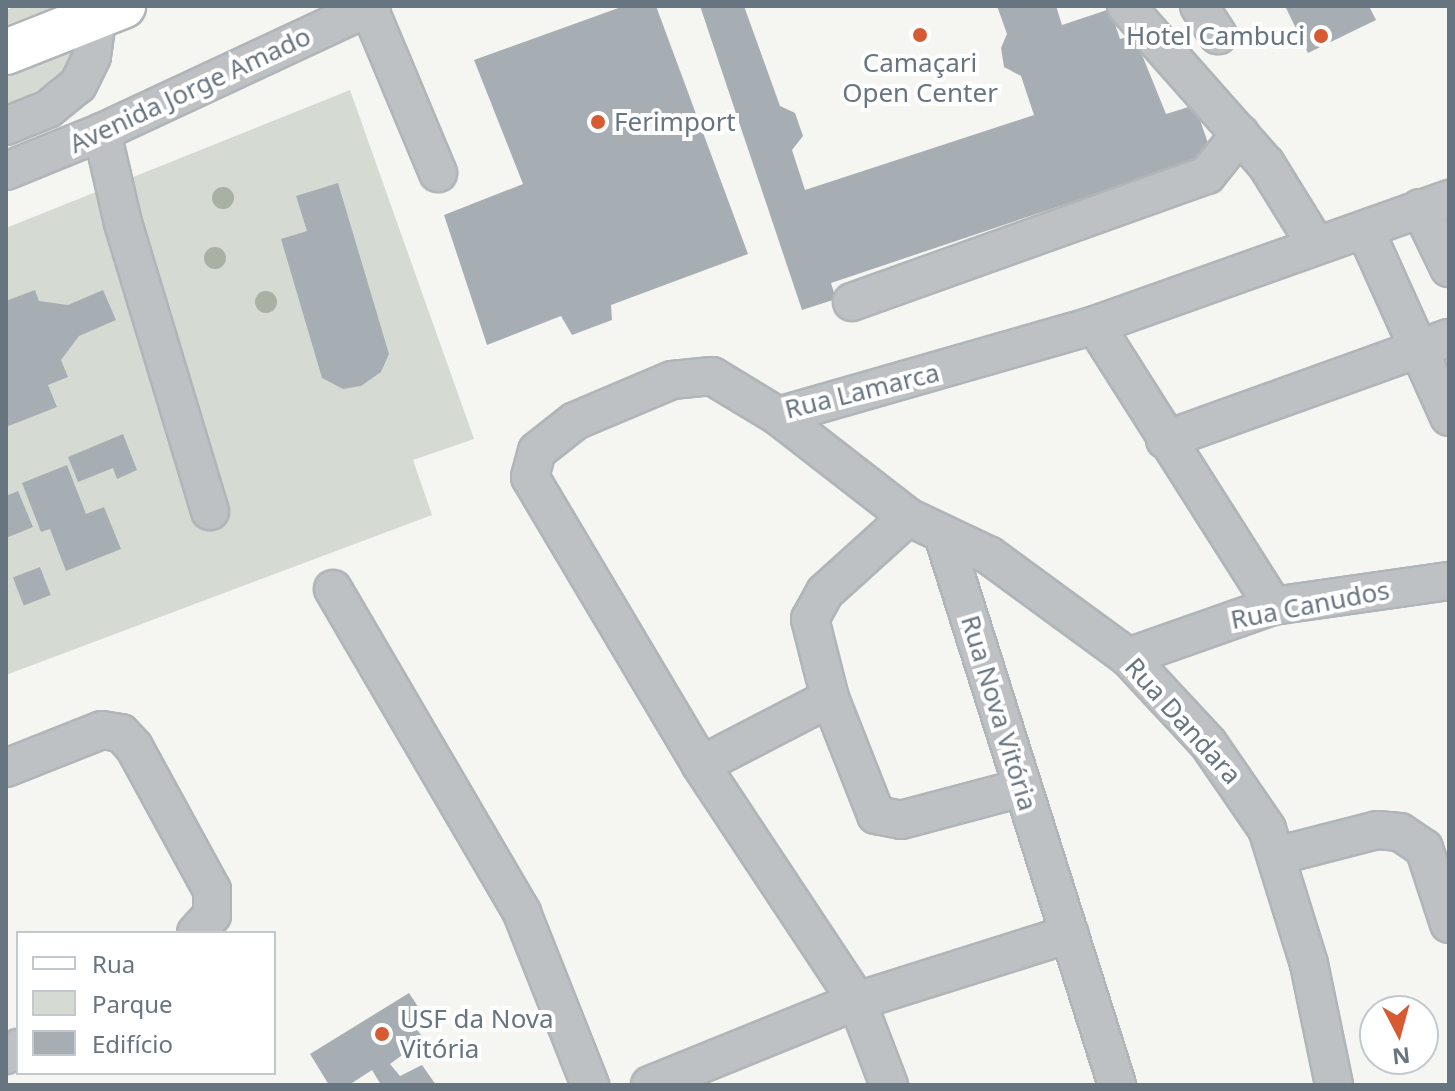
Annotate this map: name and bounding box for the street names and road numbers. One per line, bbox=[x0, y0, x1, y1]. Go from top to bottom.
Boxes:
street label: Avenida Jorge Amado bbox=[64, 20, 316, 160]
street label: Rua Lamarca bbox=[782, 357, 942, 425]
street label: Rua Canudos bbox=[1228, 574, 1392, 636]
street label: Rua Nova Vitória bbox=[954, 612, 1044, 814]
street label: Rua Dandara bbox=[1118, 652, 1248, 790]

